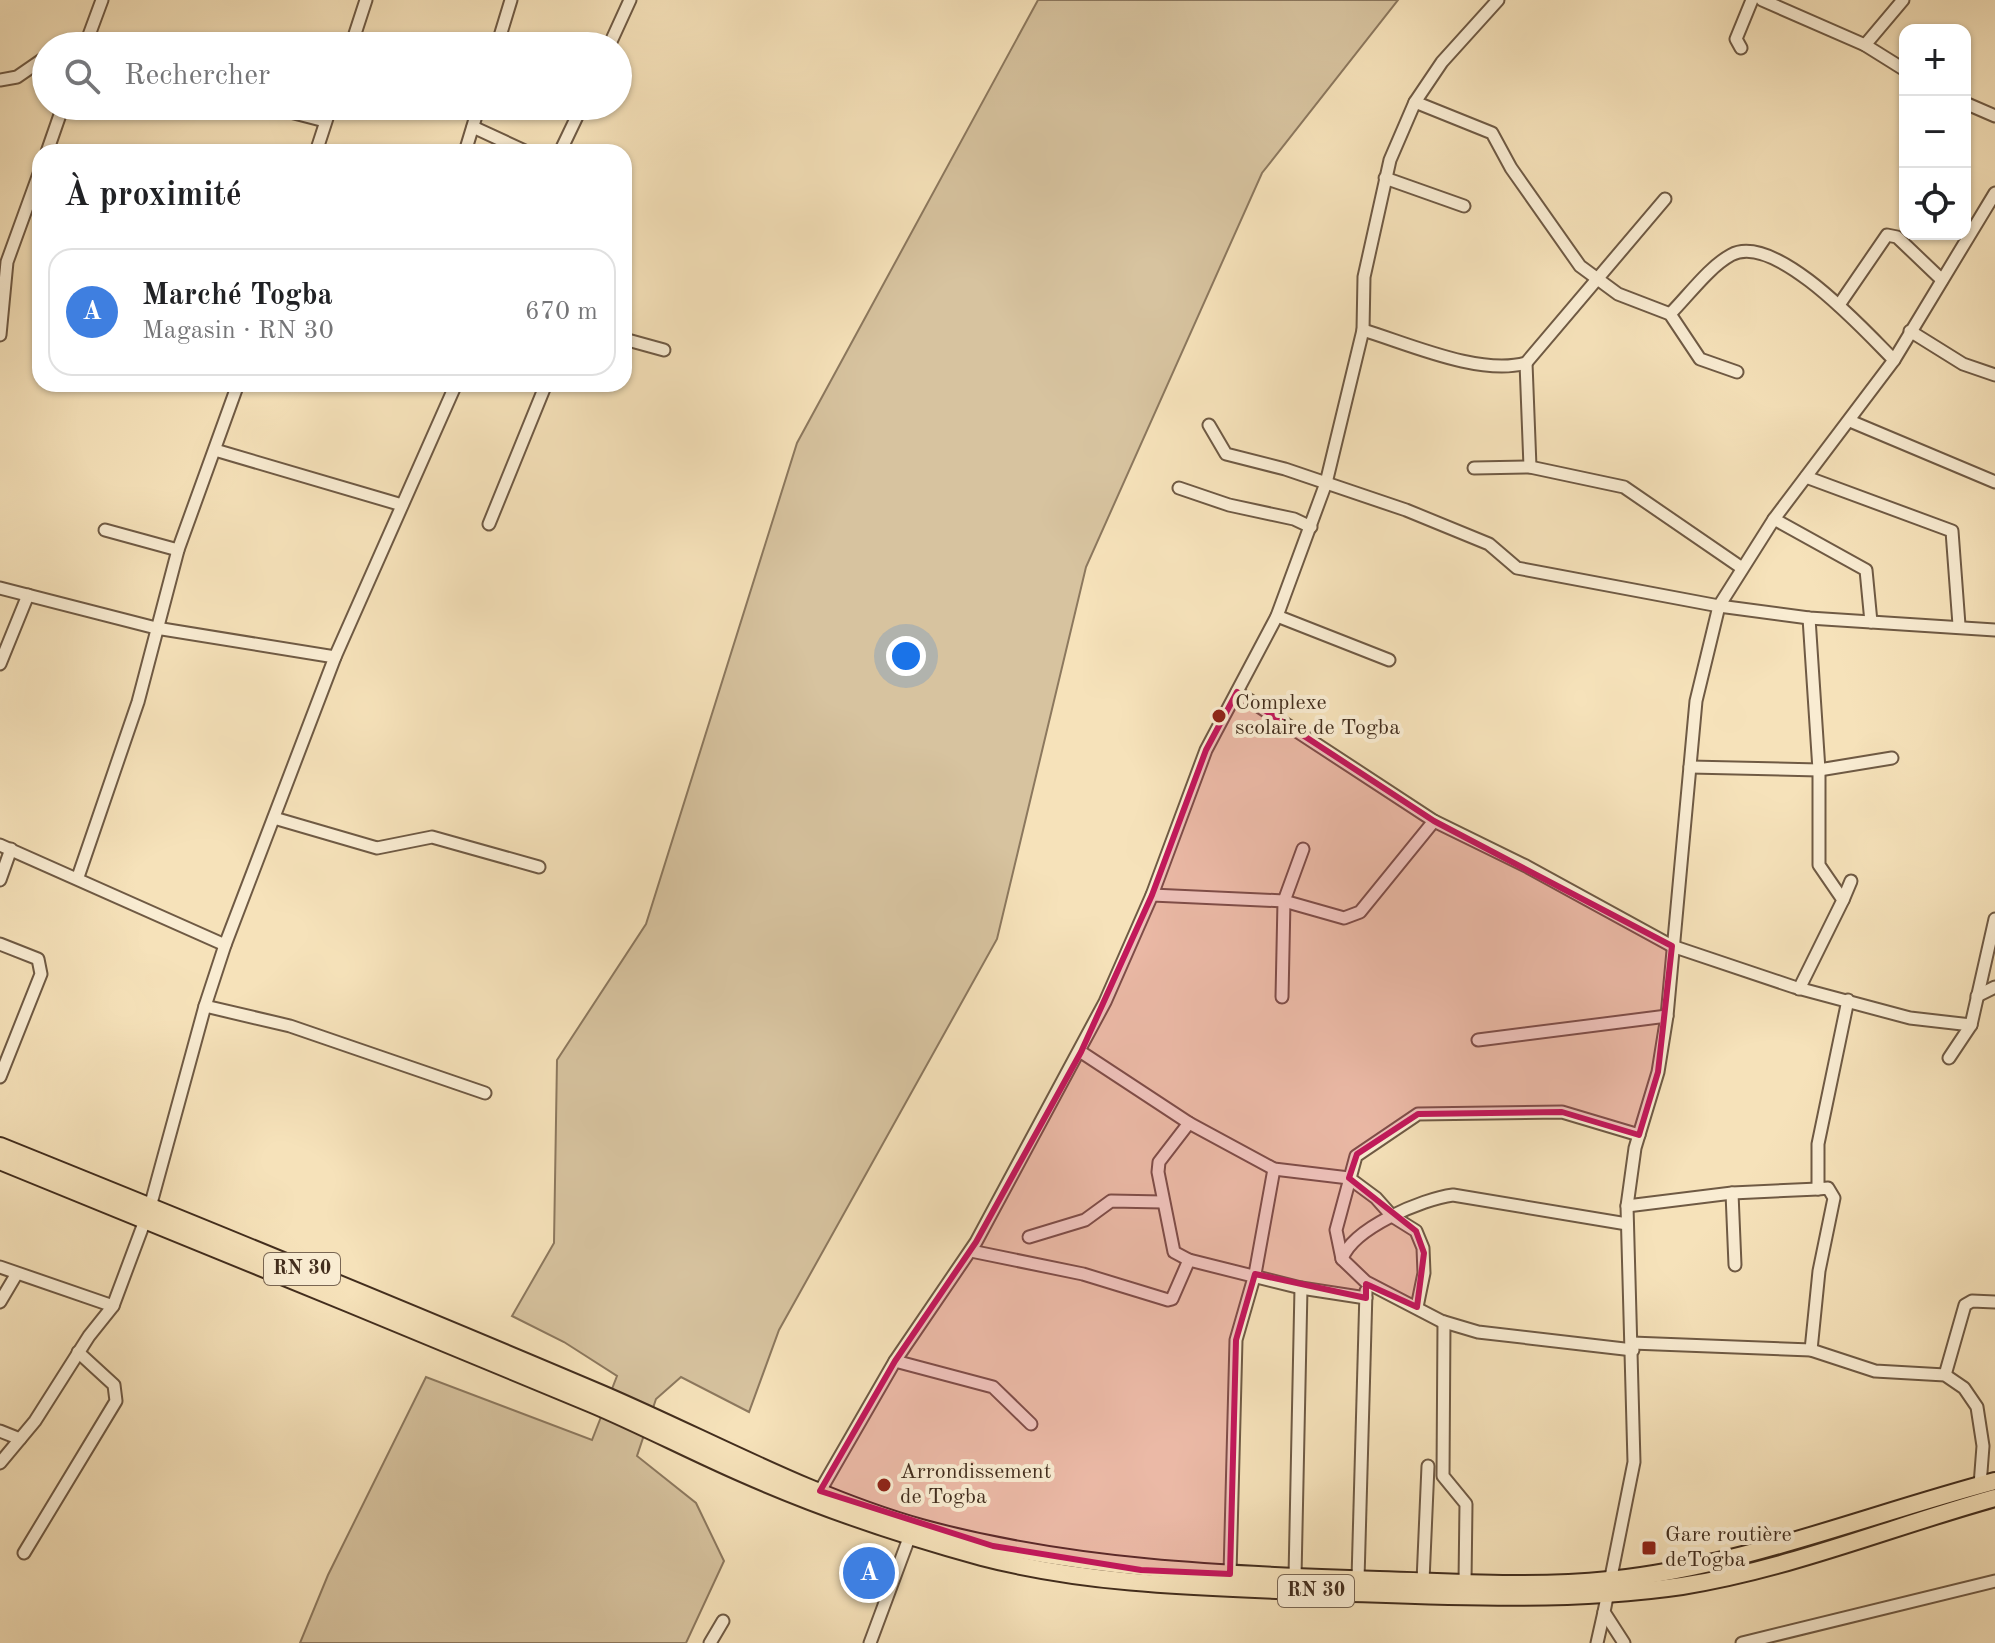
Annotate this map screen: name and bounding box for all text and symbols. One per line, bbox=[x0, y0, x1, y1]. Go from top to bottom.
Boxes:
map controls bbox=[1899, 24, 1971, 240]
button: + bbox=[1899, 24, 1971, 96]
search box bbox=[32, 32, 632, 120]
icon: search bbox=[60, 54, 104, 98]
text: Rechercher bbox=[124, 61, 270, 91]
button: − bbox=[1899, 96, 1971, 168]
button: locate bbox=[1899, 168, 1971, 240]
text: À proximité bbox=[64, 179, 242, 213]
text: Marché Togba bbox=[142, 281, 333, 311]
text: A bbox=[82, 299, 102, 325]
text: 670 m bbox=[525, 299, 598, 325]
text: Magasin · RN 30 bbox=[142, 318, 334, 344]
your location bbox=[886, 636, 926, 676]
place label: Complexe scolaire de Togba bbox=[1235, 692, 1400, 739]
marker: Complexe scolaire de Togba bbox=[1210, 707, 1228, 725]
road number: RN 30 bbox=[264, 1253, 340, 1285]
place label: Arrondissement de Togba bbox=[900, 1461, 1051, 1508]
marker: Arrondissement de Togba bbox=[875, 1476, 893, 1494]
place label: Gare routière deTogba bbox=[1665, 1524, 1792, 1571]
marker: Gare routière deTogba bbox=[1640, 1539, 1658, 1557]
pin: A bbox=[843, 1543, 895, 1603]
road number: RN 30 bbox=[1278, 1575, 1354, 1607]

